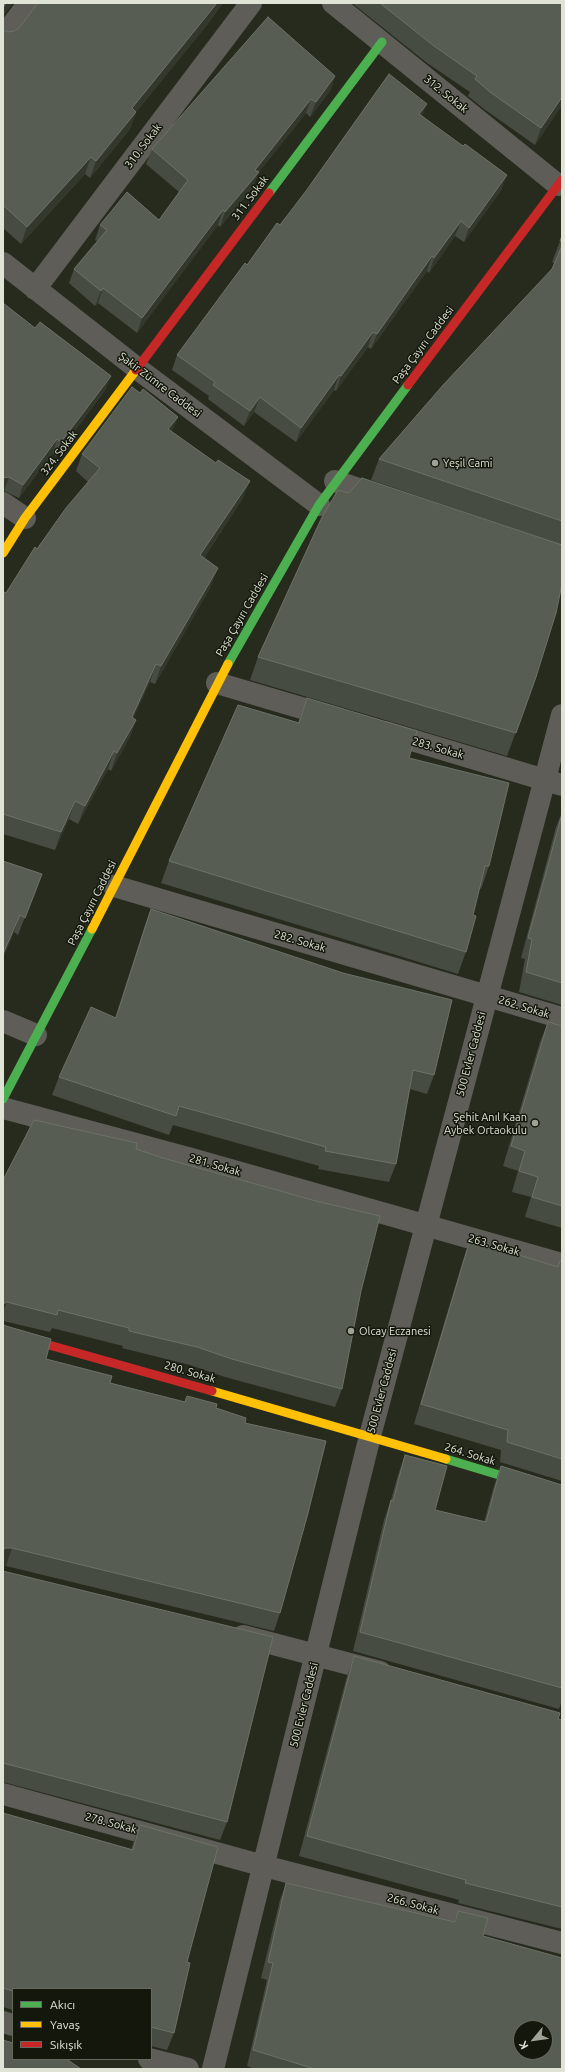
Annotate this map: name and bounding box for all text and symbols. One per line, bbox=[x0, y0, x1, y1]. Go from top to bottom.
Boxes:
street label: 312. Sokak bbox=[421, 72, 471, 116]
street label: 310. Sokak bbox=[122, 121, 164, 171]
street label: 311. Sokak bbox=[229, 173, 271, 223]
street label: Paşa Çayırı Caddesi bbox=[390, 304, 456, 386]
street label: Şakir Zümre Caddesi bbox=[116, 350, 204, 420]
street label: 324. Sokak bbox=[38, 428, 80, 478]
place label: Yeşil Cami bbox=[443, 456, 492, 470]
marker: Yeşil Cami bbox=[430, 458, 440, 468]
street label: Paşa Çayırı Caddesi bbox=[213, 571, 271, 659]
street label: 283. Sokak bbox=[411, 734, 465, 762]
street label: Paşa Çayırı Caddesi bbox=[65, 858, 119, 948]
street label: 282. Sokak bbox=[273, 927, 327, 955]
street label: 262. Sokak bbox=[497, 993, 551, 1021]
street label: 500 Evler Caddesi bbox=[453, 1010, 489, 1098]
place label: Şehit Anıl Kaan Aybek Ortaokulu bbox=[444, 1110, 527, 1136]
marker: Şehit Anıl Kaan Aybek Ortaokulu bbox=[530, 1118, 540, 1128]
street label: 281. Sokak bbox=[188, 1151, 242, 1179]
street label: 263. Sokak bbox=[467, 1231, 521, 1259]
place label: Olcay Eczanesi bbox=[359, 1324, 431, 1338]
marker: Olcay Eczanesi bbox=[346, 1326, 356, 1336]
street label: 500 Evler Caddesi bbox=[364, 1347, 400, 1435]
street label: 280. Sokak bbox=[163, 1358, 217, 1386]
street label: 264. Sokak bbox=[443, 1440, 497, 1468]
street label: 500 Evler Caddesi bbox=[287, 1661, 321, 1749]
street label: 278. Sokak bbox=[84, 1810, 138, 1836]
street label: 266. Sokak bbox=[386, 1891, 440, 1917]
legend bbox=[12, 1988, 152, 2060]
text: Akıcı bbox=[50, 1998, 75, 2011]
text: Yavaş bbox=[50, 2018, 80, 2031]
north arrow bbox=[513, 2020, 553, 2060]
text: Sıkışık bbox=[50, 2038, 82, 2051]
text: K bbox=[516, 2039, 530, 2051]

